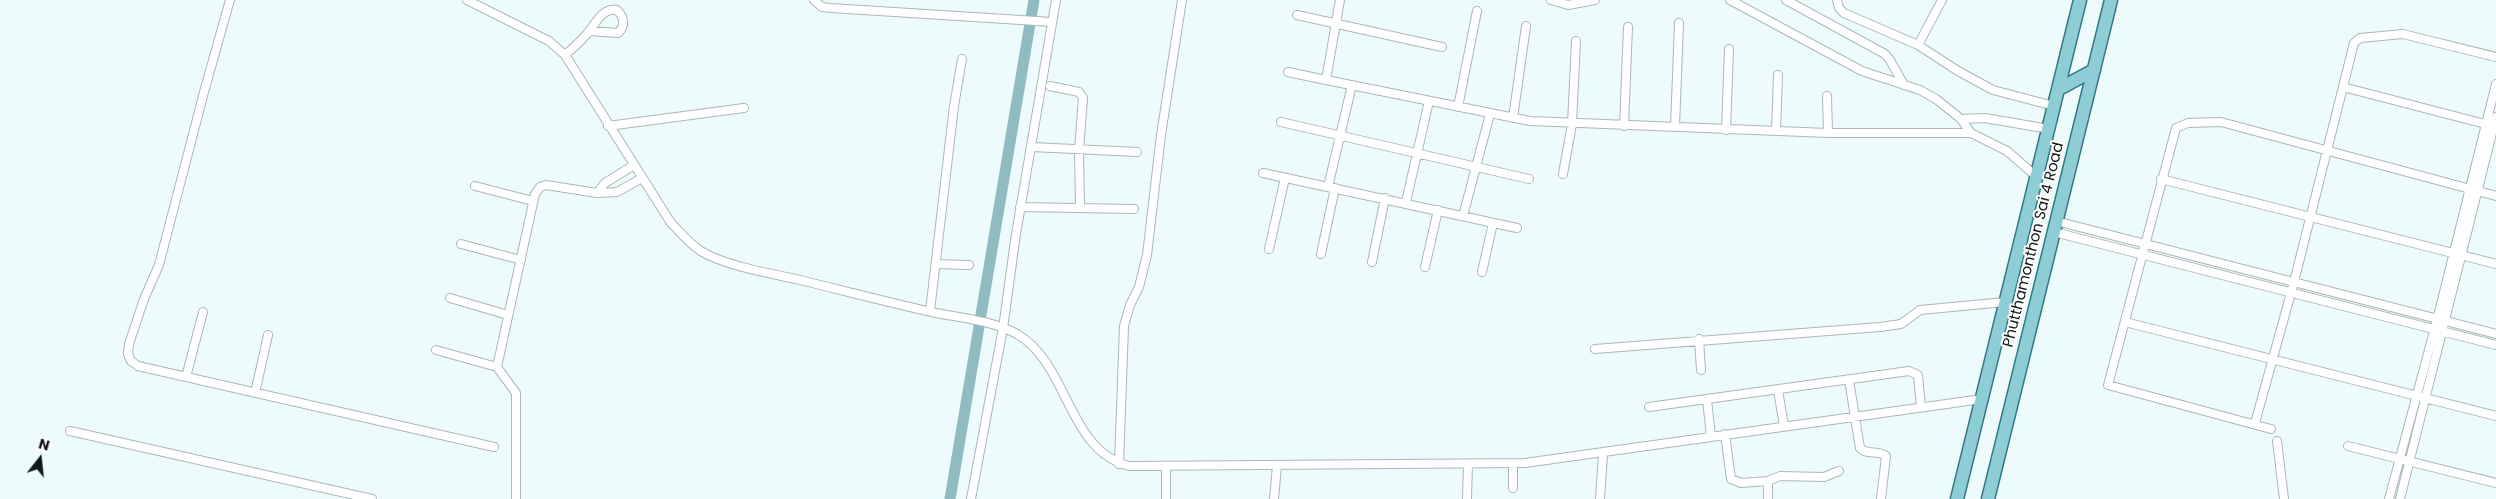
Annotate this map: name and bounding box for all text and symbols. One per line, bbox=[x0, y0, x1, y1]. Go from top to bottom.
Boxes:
street label: Phutthamonthon Sai 4 Road bbox=[2000, 141, 2068, 349]
north arrow bbox=[15, 434, 65, 484]
text: N bbox=[36, 434, 52, 456]

